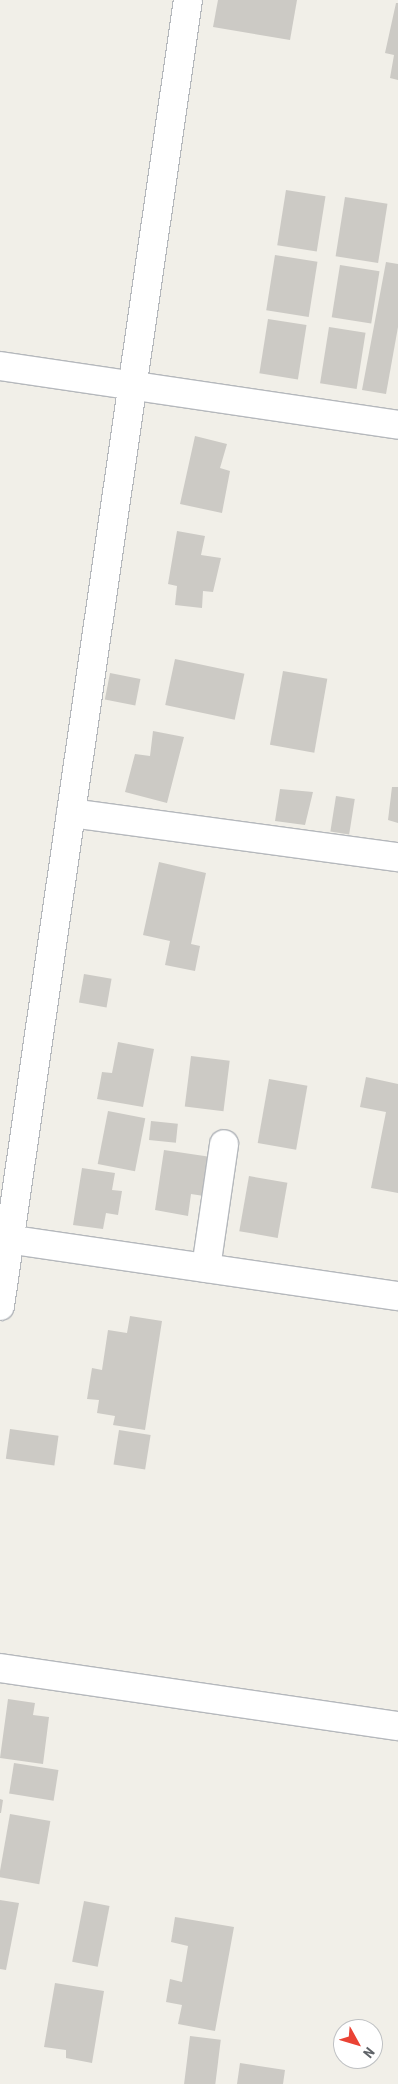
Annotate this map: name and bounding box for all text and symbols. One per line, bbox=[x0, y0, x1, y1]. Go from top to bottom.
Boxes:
north arrow bbox=[333, 2019, 383, 2069]
text: N bbox=[360, 2044, 378, 2061]

